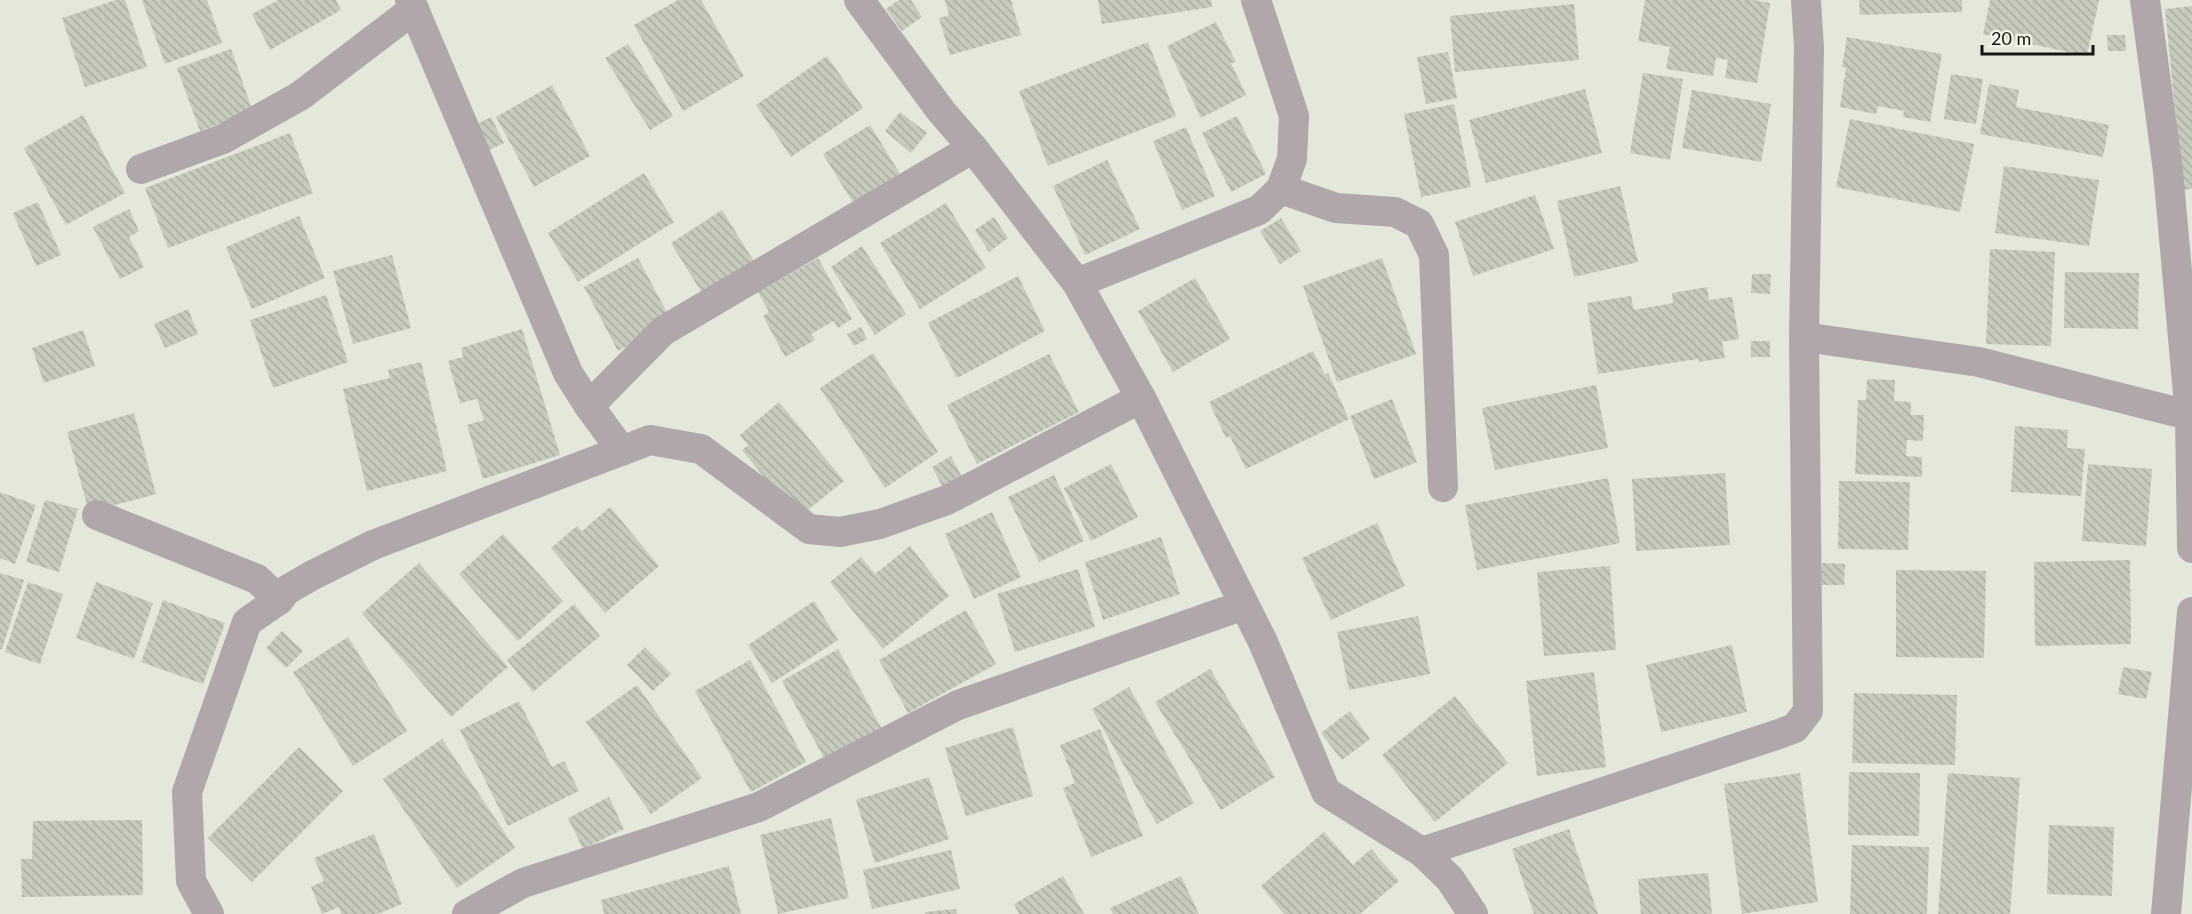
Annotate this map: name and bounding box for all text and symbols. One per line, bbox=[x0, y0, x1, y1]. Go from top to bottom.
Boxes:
scale bar bbox=[1982, 18, 2093, 56]
text: 20 m bbox=[1991, 27, 2031, 49]

